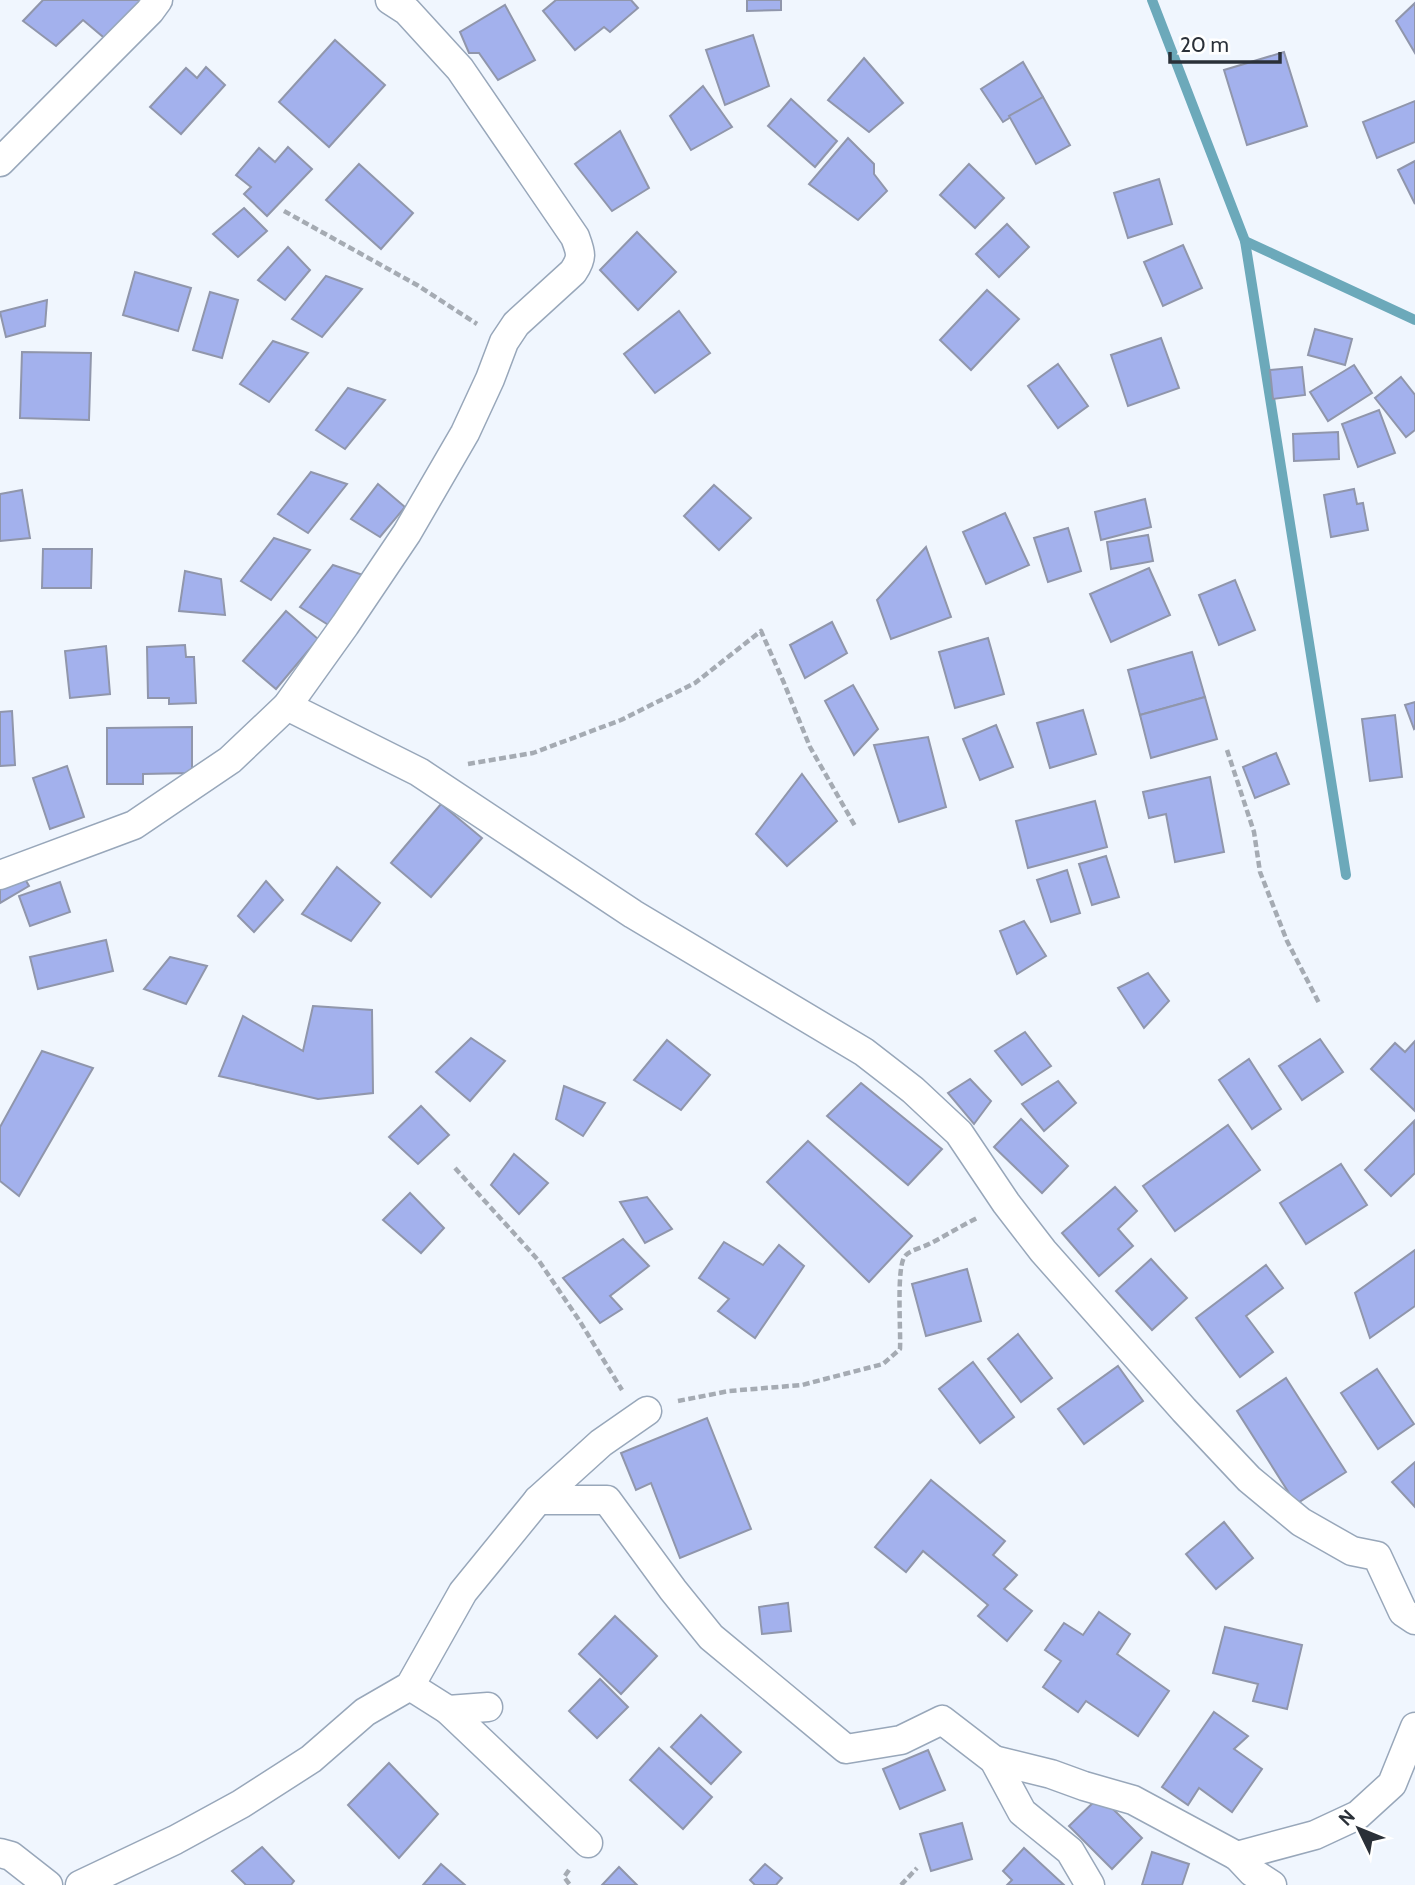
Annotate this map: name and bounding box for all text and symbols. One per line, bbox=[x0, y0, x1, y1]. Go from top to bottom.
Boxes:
scale bar bbox=[1170, 21, 1280, 65]
text: 20 m bbox=[1180, 32, 1229, 57]
north arrow bbox=[1324, 1794, 1394, 1864]
text: N bbox=[1334, 1805, 1360, 1831]

